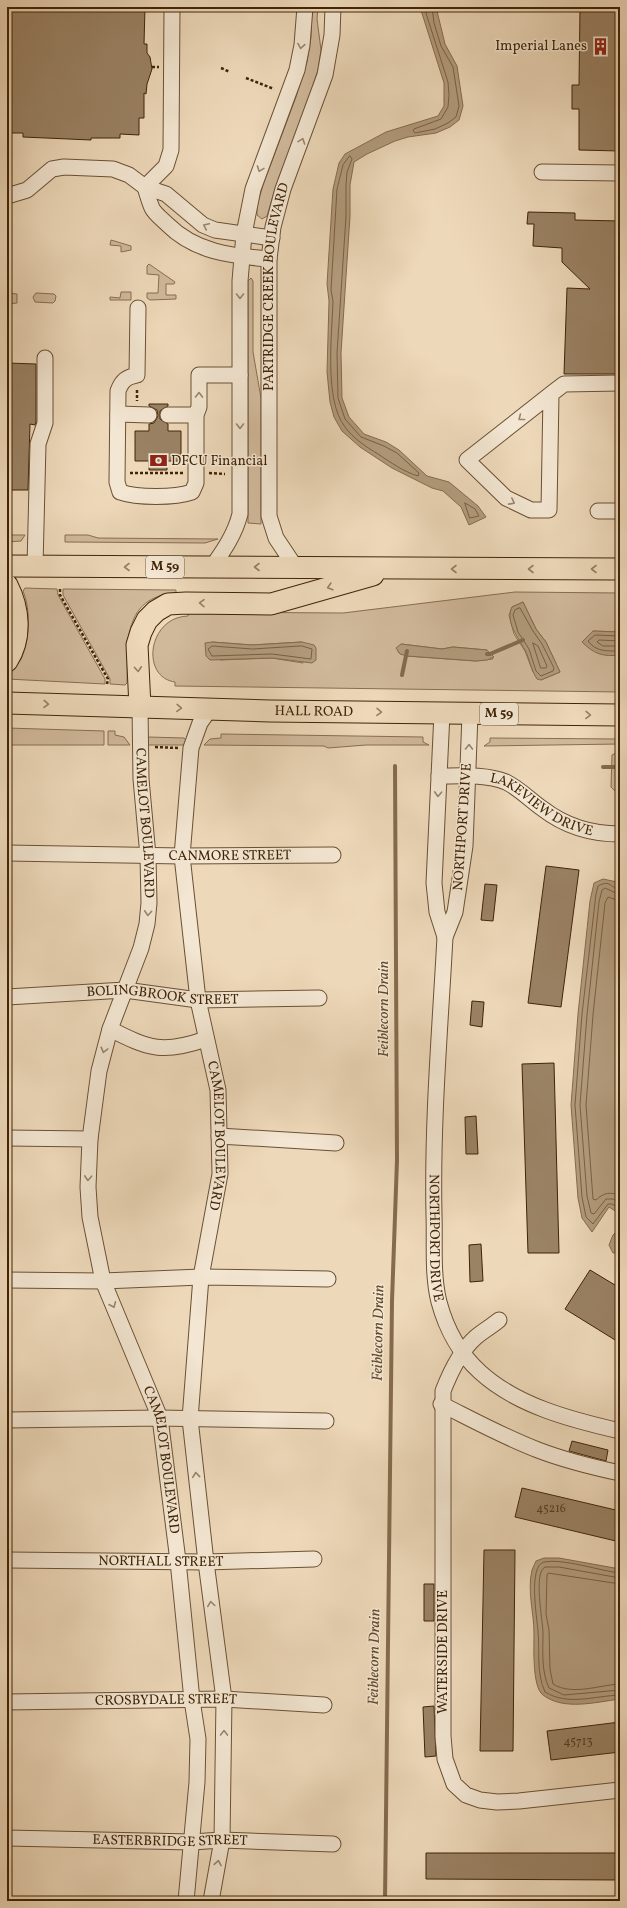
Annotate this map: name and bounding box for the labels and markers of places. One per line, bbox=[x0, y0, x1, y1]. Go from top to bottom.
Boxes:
building icon: Imperial Lanes bbox=[590, 36, 610, 56]
place label: Imperial Lanes bbox=[495, 37, 587, 56]
bank icon: DFCU Financial bbox=[148, 451, 168, 471]
place label: DFCU Financial bbox=[171, 452, 267, 471]

